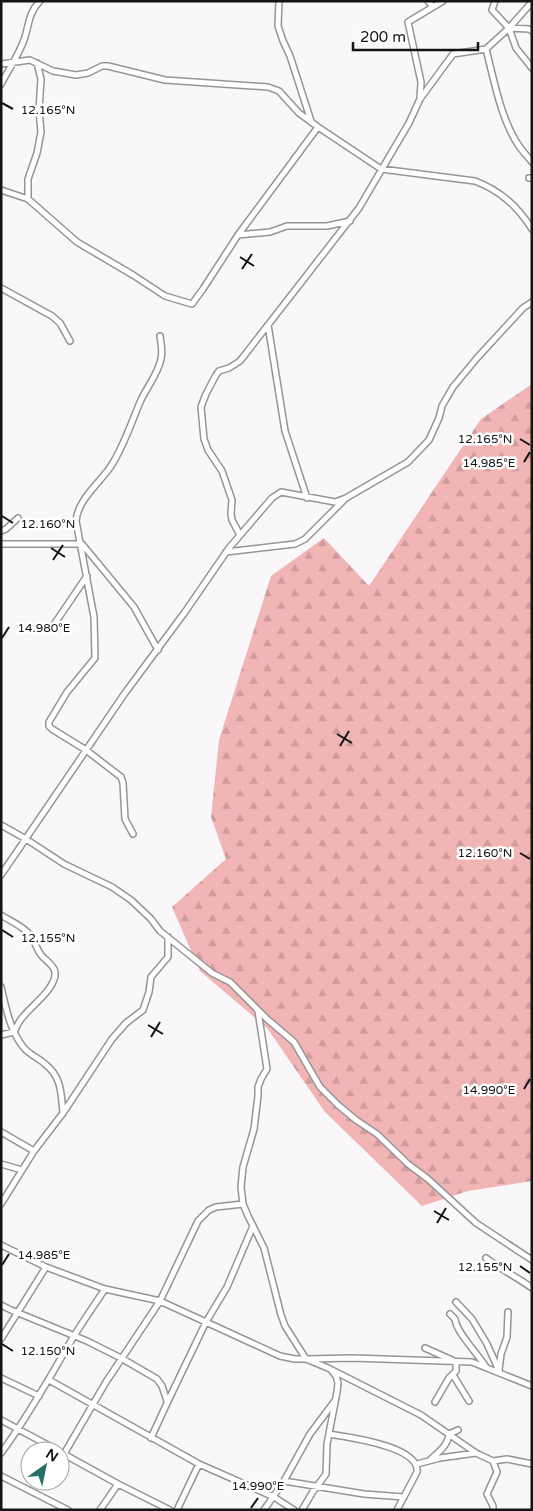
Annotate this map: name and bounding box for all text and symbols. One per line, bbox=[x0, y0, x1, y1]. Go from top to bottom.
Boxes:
scale bar bbox=[353, 20, 478, 52]
text: 200 m bbox=[360, 28, 406, 46]
text: 12.165°N bbox=[21, 103, 75, 117]
text: 12.165°N bbox=[458, 432, 512, 446]
text: 14.985°E bbox=[463, 456, 516, 470]
text: 12.160°N bbox=[21, 517, 75, 531]
text: 14.980°E bbox=[18, 621, 71, 635]
text: 12.160°N bbox=[458, 846, 512, 860]
text: 12.155°N bbox=[21, 931, 75, 945]
text: 14.990°E bbox=[463, 1083, 516, 1097]
text: 14.985°E bbox=[18, 1248, 71, 1262]
text: 12.155°N bbox=[458, 1260, 512, 1274]
text: 12.150°N bbox=[21, 1344, 75, 1358]
north arrow bbox=[20, 1441, 70, 1491]
text: N bbox=[42, 1445, 61, 1466]
text: 14.990°E bbox=[232, 1479, 285, 1493]

